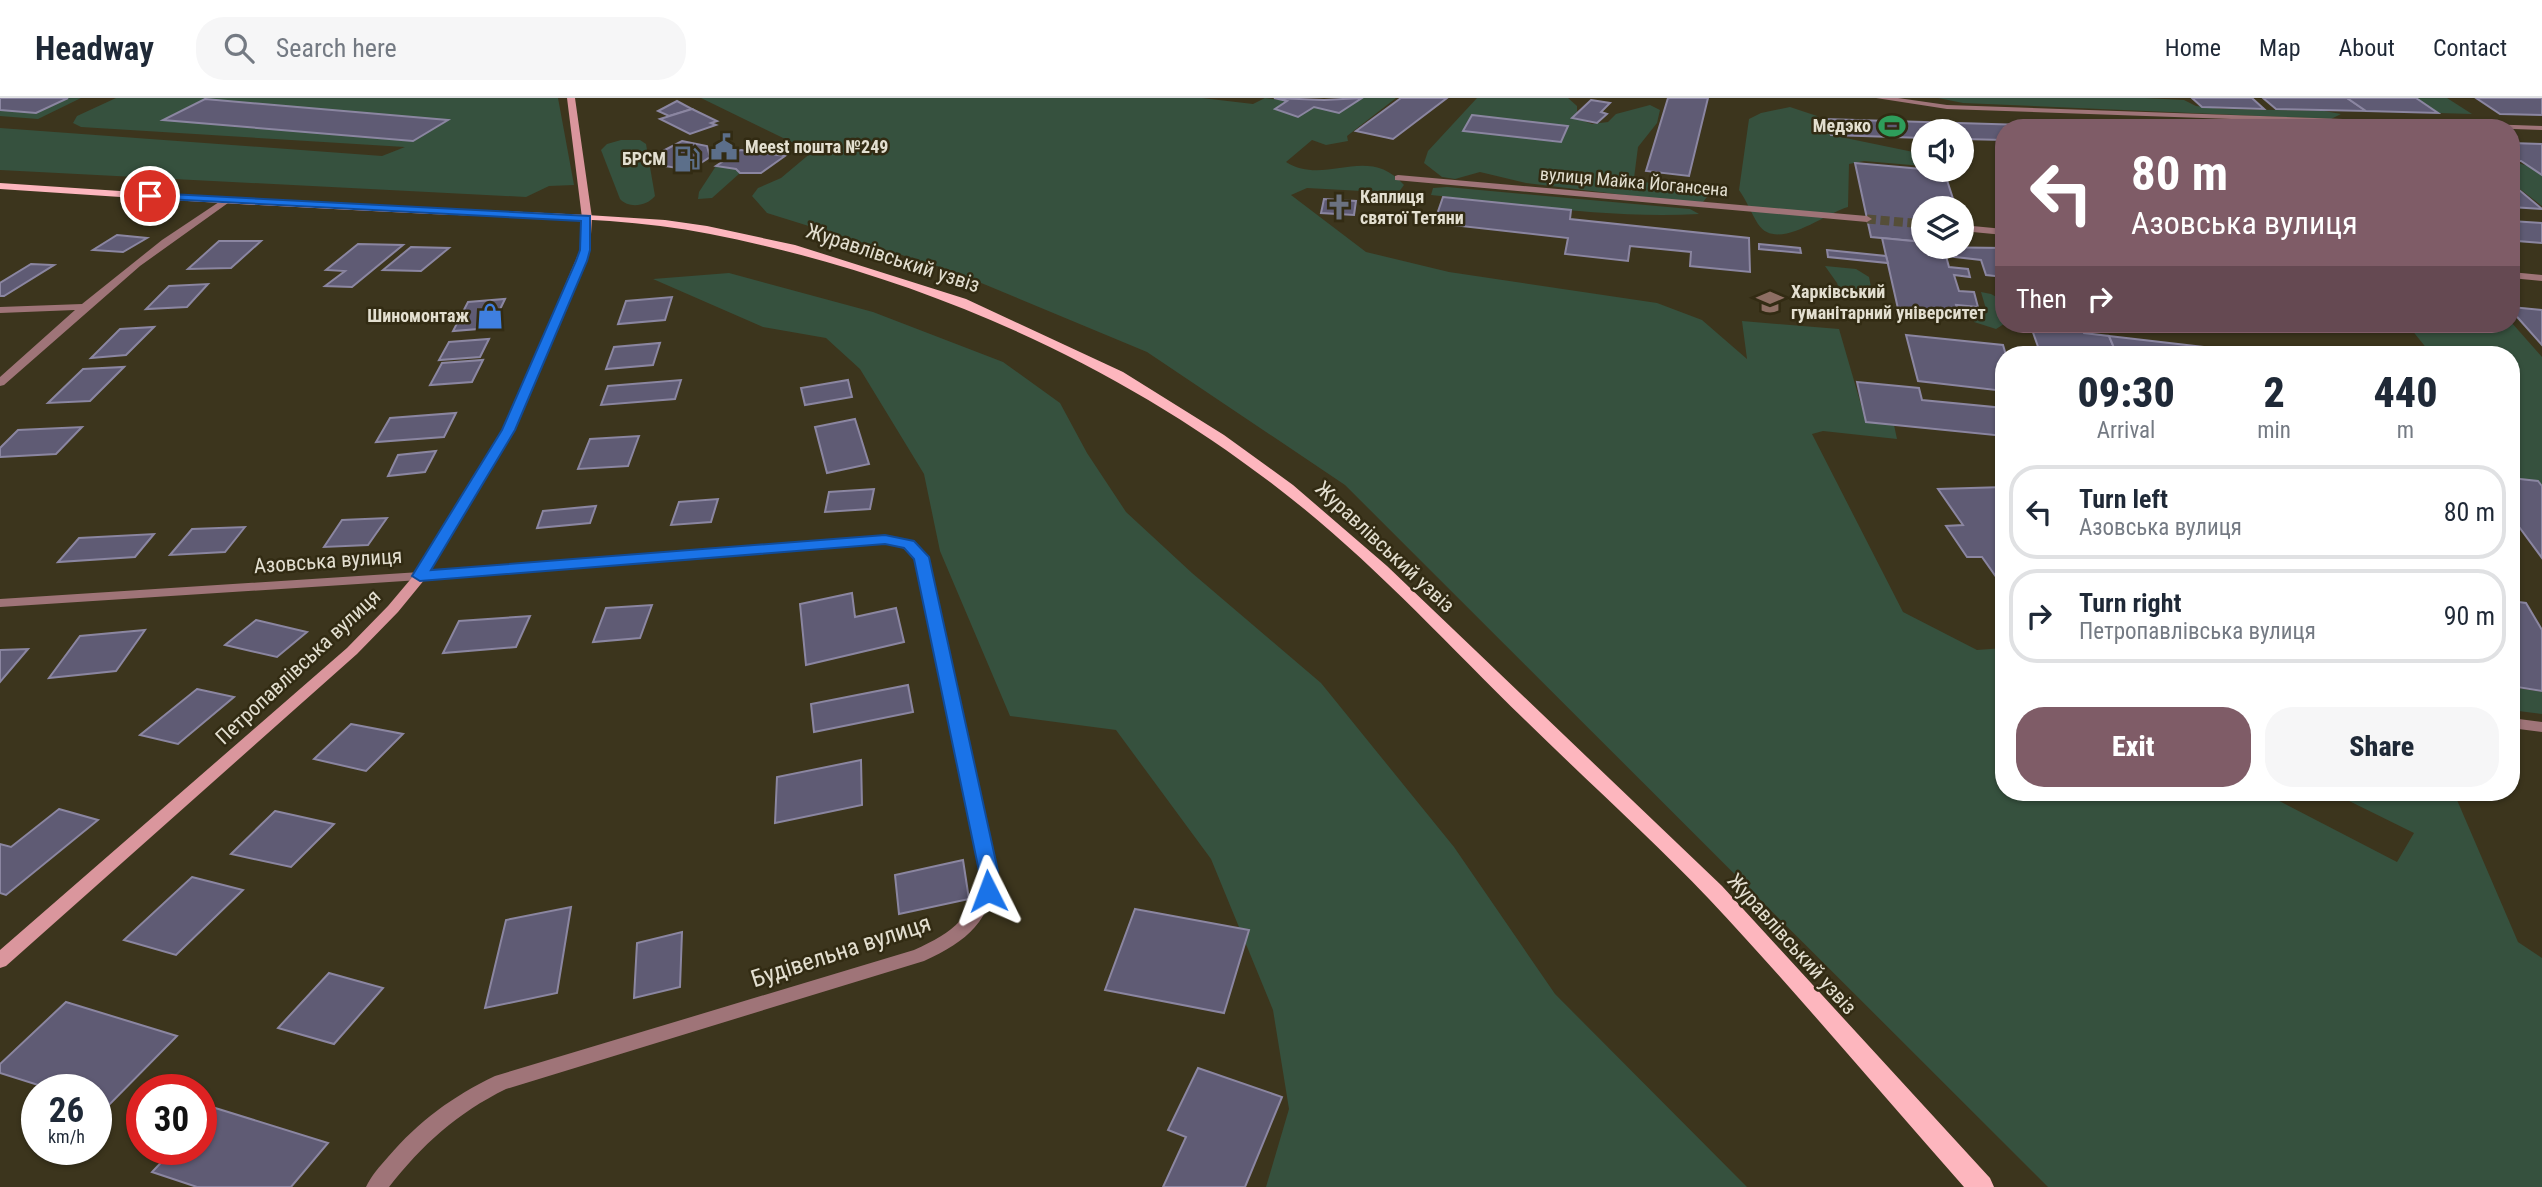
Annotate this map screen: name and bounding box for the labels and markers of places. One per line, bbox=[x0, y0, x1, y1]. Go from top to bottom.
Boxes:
sports icon: Медэко bbox=[1877, 111, 1907, 141]
place label: Медэко bbox=[1813, 115, 1871, 136]
public building icon: Meest пошта №249 bbox=[709, 132, 739, 162]
place label: Meest пошта №249 bbox=[745, 136, 888, 157]
fuel station icon: БРСМ bbox=[672, 144, 702, 174]
place label: БРСМ bbox=[622, 148, 666, 169]
pin bbox=[120, 166, 180, 226]
place label: Каплиця святої Тетяни bbox=[1360, 186, 1464, 228]
church icon: Каплиця святої Тетяни bbox=[1324, 192, 1354, 222]
place label: Харківський гуманітарний університет bbox=[1791, 281, 1986, 323]
school or university icon: Харківський гуманітарний університет bbox=[1755, 287, 1785, 317]
shop icon: Шиномонтаж bbox=[475, 301, 505, 331]
place label: Шиномонтаж bbox=[367, 305, 469, 326]

